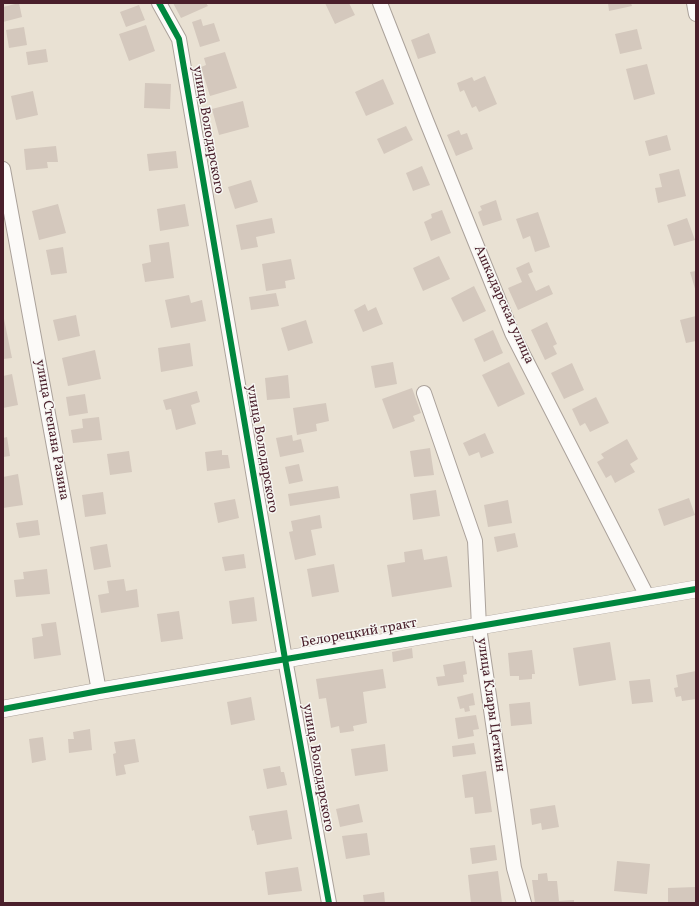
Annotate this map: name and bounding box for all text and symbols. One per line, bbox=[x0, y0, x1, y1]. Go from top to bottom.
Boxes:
street label: улица Володарского bbox=[187, 65, 227, 195]
street label: Ашкадарская улица bbox=[469, 243, 537, 367]
street label: улица Степана Разина bbox=[30, 358, 72, 502]
street label: улица Володарского bbox=[241, 384, 281, 514]
street label: Белорецкий тракт bbox=[300, 616, 418, 652]
street label: улица Клары Цеткин bbox=[472, 637, 508, 773]
street label: улица Володарского bbox=[297, 703, 337, 833]

